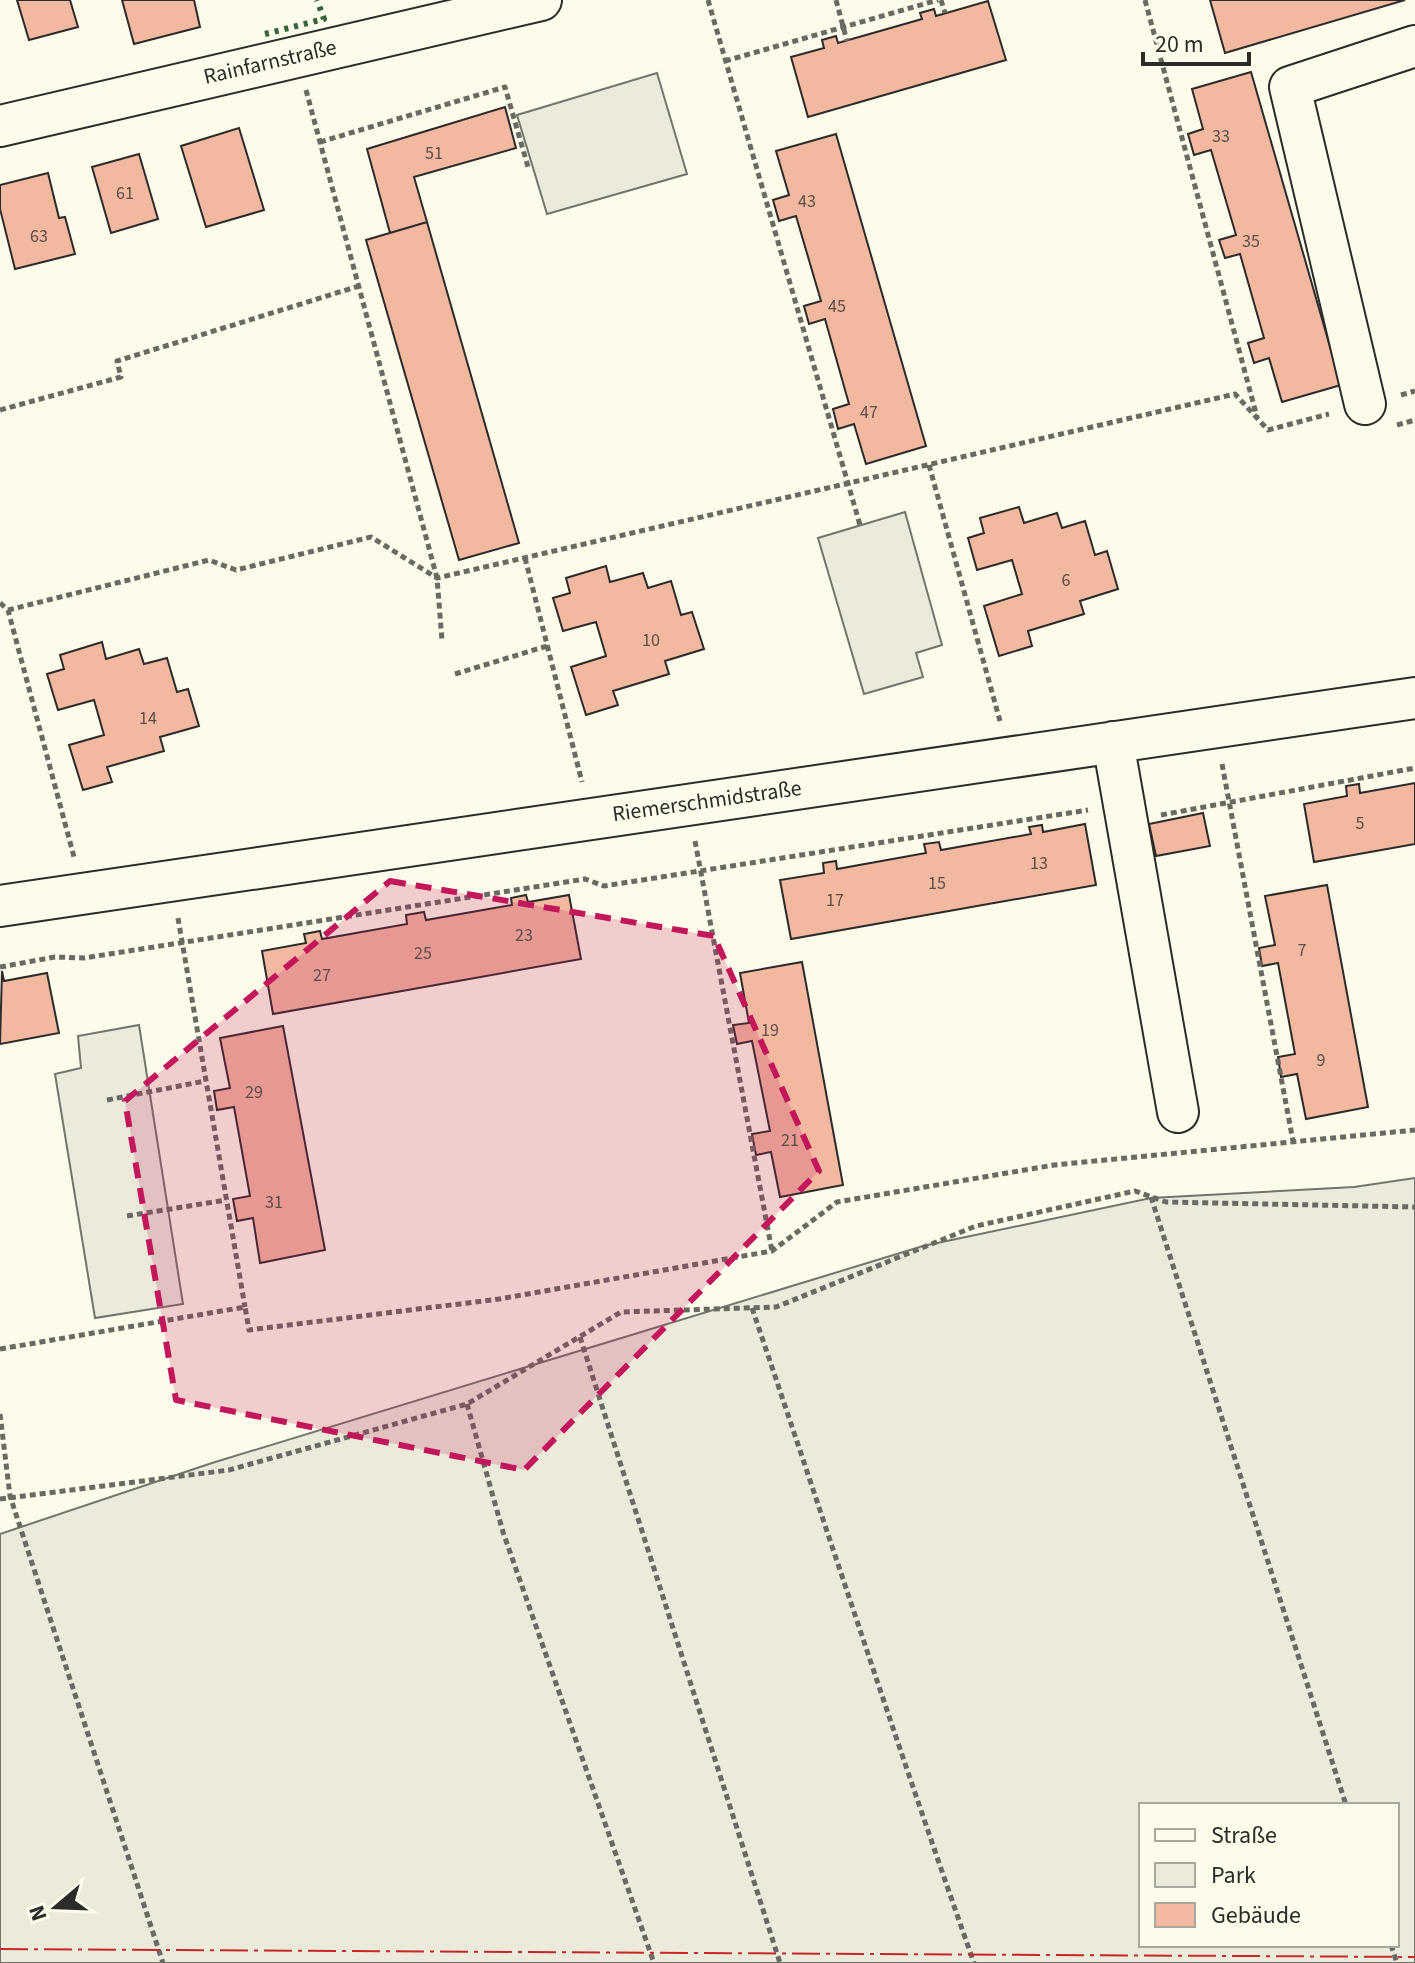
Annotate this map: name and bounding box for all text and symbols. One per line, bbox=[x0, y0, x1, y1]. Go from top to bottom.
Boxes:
scale bar bbox=[1143, 16, 1249, 66]
text: 20 m bbox=[1155, 27, 1204, 62]
street label: Rainfarnstraße bbox=[200, 31, 340, 93]
house number: 33 bbox=[1212, 124, 1230, 149]
house number: 51 bbox=[425, 141, 443, 166]
house number: 61 bbox=[116, 181, 134, 206]
house number: 43 bbox=[798, 189, 816, 214]
house number: 63 bbox=[30, 224, 48, 249]
house number: 35 bbox=[1242, 229, 1260, 254]
house number: 45 bbox=[828, 294, 846, 319]
house number: 47 bbox=[860, 400, 878, 425]
house number: 6 bbox=[1062, 568, 1071, 593]
house number: 10 bbox=[642, 628, 660, 653]
house number: 14 bbox=[139, 706, 157, 731]
street label: Riemerschmidstraße bbox=[610, 772, 804, 830]
house number: 5 bbox=[1356, 811, 1365, 836]
house number: 13 bbox=[1030, 851, 1048, 876]
house number: 15 bbox=[928, 871, 946, 896]
house number: 17 bbox=[826, 888, 844, 913]
house number: 23 bbox=[515, 923, 533, 948]
house number: 7 bbox=[1298, 938, 1307, 963]
house number: 25 bbox=[414, 941, 432, 966]
house number: 27 bbox=[313, 963, 331, 988]
house number: 19 bbox=[761, 1018, 779, 1043]
house number: 9 bbox=[1317, 1048, 1326, 1073]
house number: 29 bbox=[245, 1080, 263, 1105]
house number: 21 bbox=[781, 1128, 799, 1153]
house number: 31 bbox=[265, 1190, 283, 1215]
legend bbox=[1139, 1803, 1399, 1947]
text: Straße bbox=[1211, 1818, 1277, 1853]
text: Park bbox=[1211, 1858, 1256, 1893]
north arrow bbox=[16, 1867, 96, 1947]
text: Gebäude bbox=[1211, 1898, 1301, 1933]
text: N bbox=[21, 1901, 56, 1925]

